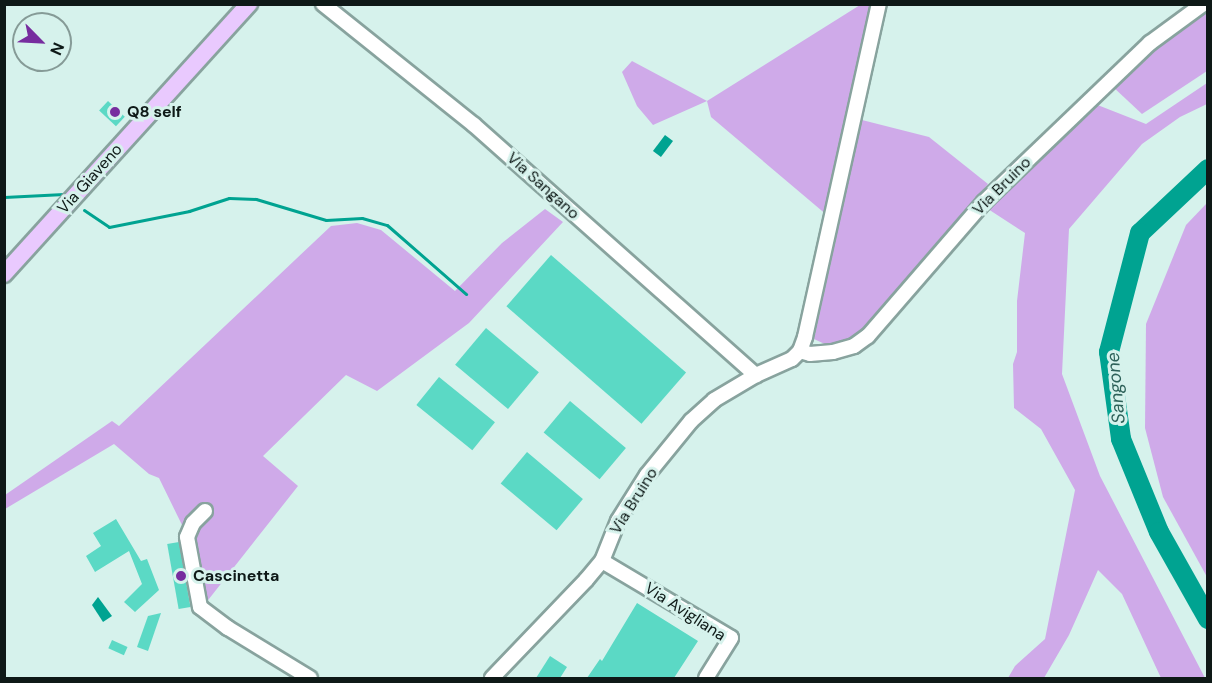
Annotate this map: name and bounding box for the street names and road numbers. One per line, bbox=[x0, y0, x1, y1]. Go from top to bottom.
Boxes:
street label: Via Giaveno bbox=[54, 140, 126, 218]
street label: Via Sangano bbox=[503, 148, 583, 224]
street label: Via Bruino bbox=[969, 153, 1035, 219]
street label: Via Bruino bbox=[606, 464, 662, 538]
street label: Via Avigliana bbox=[641, 579, 729, 645]

